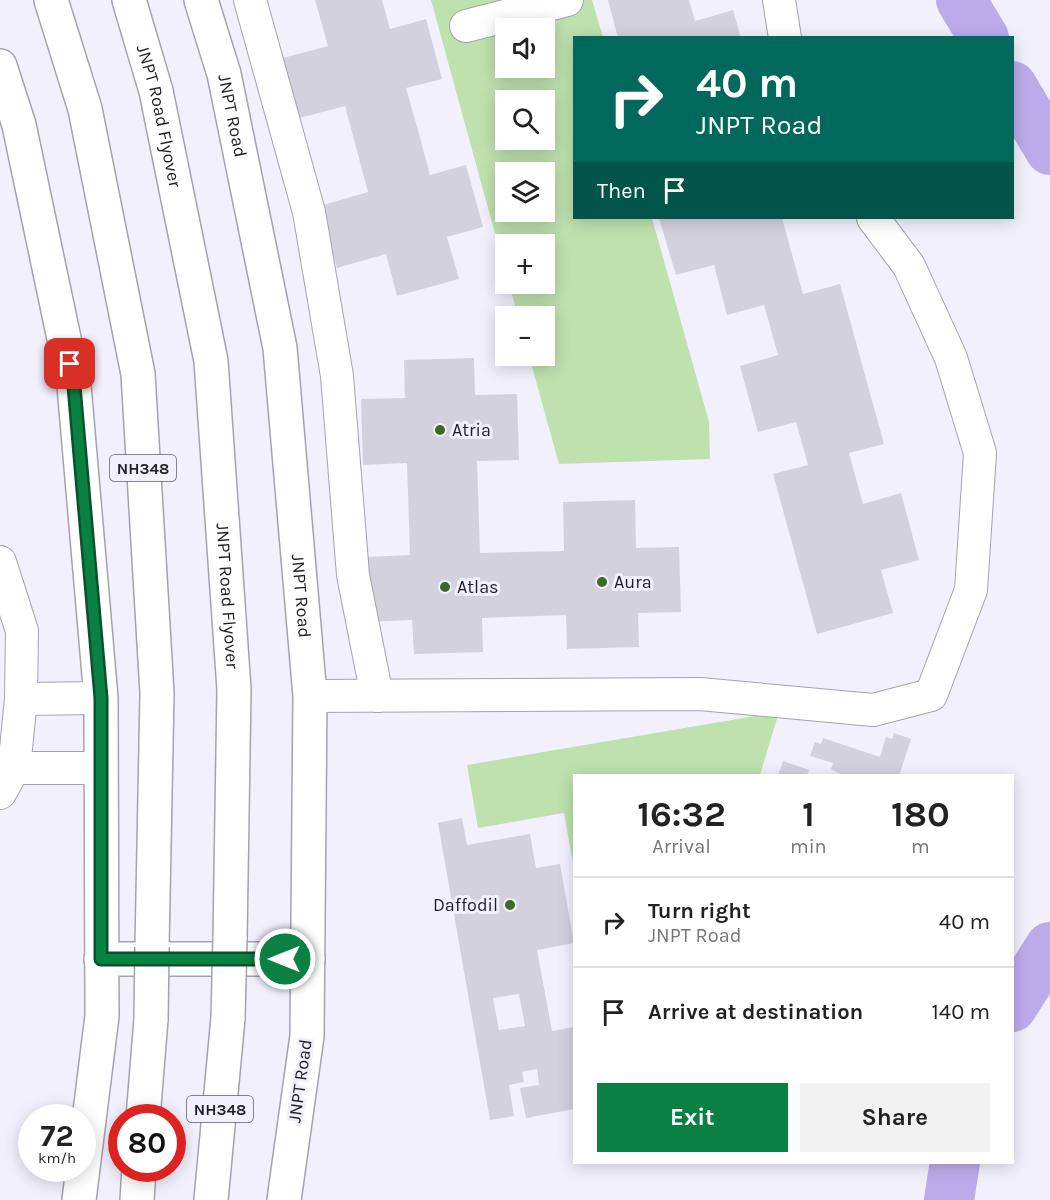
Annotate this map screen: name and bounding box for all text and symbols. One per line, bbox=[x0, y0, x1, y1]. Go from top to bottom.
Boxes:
map controls bbox=[495, 18, 555, 366]
button: sound bbox=[495, 18, 555, 78]
street label: JNPT Road Flyover bbox=[132, 42, 186, 190]
text: 40 m bbox=[696, 58, 798, 108]
icon: right bbox=[597, 60, 675, 138]
street label: JNPT Road bbox=[213, 72, 252, 159]
button: search bbox=[495, 90, 555, 150]
text: JNPT Road bbox=[696, 109, 822, 141]
button: layers bbox=[495, 162, 555, 222]
icon: arrive bbox=[658, 174, 691, 207]
text: Then bbox=[597, 178, 646, 204]
button: + bbox=[495, 234, 555, 294]
button: − bbox=[495, 306, 555, 366]
pin bbox=[44, 338, 95, 389]
icon: arrive bbox=[53, 347, 86, 380]
place label: Atria bbox=[452, 419, 491, 441]
marker: Atria bbox=[433, 423, 447, 437]
road number: NH348 bbox=[110, 455, 176, 481]
street label: JNPT Road Flyover bbox=[211, 522, 244, 670]
street label: JNPT Road bbox=[287, 553, 316, 639]
place label: Aura bbox=[614, 571, 652, 593]
marker: Aura bbox=[595, 575, 609, 589]
place label: Atlas bbox=[457, 576, 499, 598]
marker: Atlas bbox=[438, 580, 452, 594]
text: 16:32 bbox=[637, 793, 726, 835]
text: 1 bbox=[802, 793, 815, 835]
text: 180 bbox=[891, 793, 950, 835]
text: Arrival bbox=[652, 835, 711, 858]
text: min bbox=[790, 835, 827, 858]
text: m bbox=[911, 835, 930, 858]
place label: Daffodil bbox=[433, 894, 498, 916]
marker: Daffodil bbox=[503, 898, 517, 912]
text: Turn right bbox=[648, 898, 751, 924]
icon: right bbox=[597, 906, 630, 939]
text: 40 m bbox=[939, 909, 990, 935]
text: JNPT Road bbox=[648, 924, 742, 947]
position arrow bbox=[253, 927, 317, 991]
icon: arrive bbox=[597, 996, 630, 1029]
text: Arrive at destination bbox=[648, 999, 863, 1025]
text: 140 m bbox=[932, 999, 990, 1025]
street label: JNPT Road bbox=[283, 1038, 317, 1124]
button: Exit bbox=[597, 1083, 788, 1152]
button: Share bbox=[800, 1083, 990, 1152]
road number: NH348 bbox=[187, 1096, 253, 1122]
speed limit sign: 80 bbox=[108, 1104, 186, 1182]
text: 72 bbox=[40, 1118, 74, 1154]
text: km/h bbox=[38, 1149, 76, 1167]

